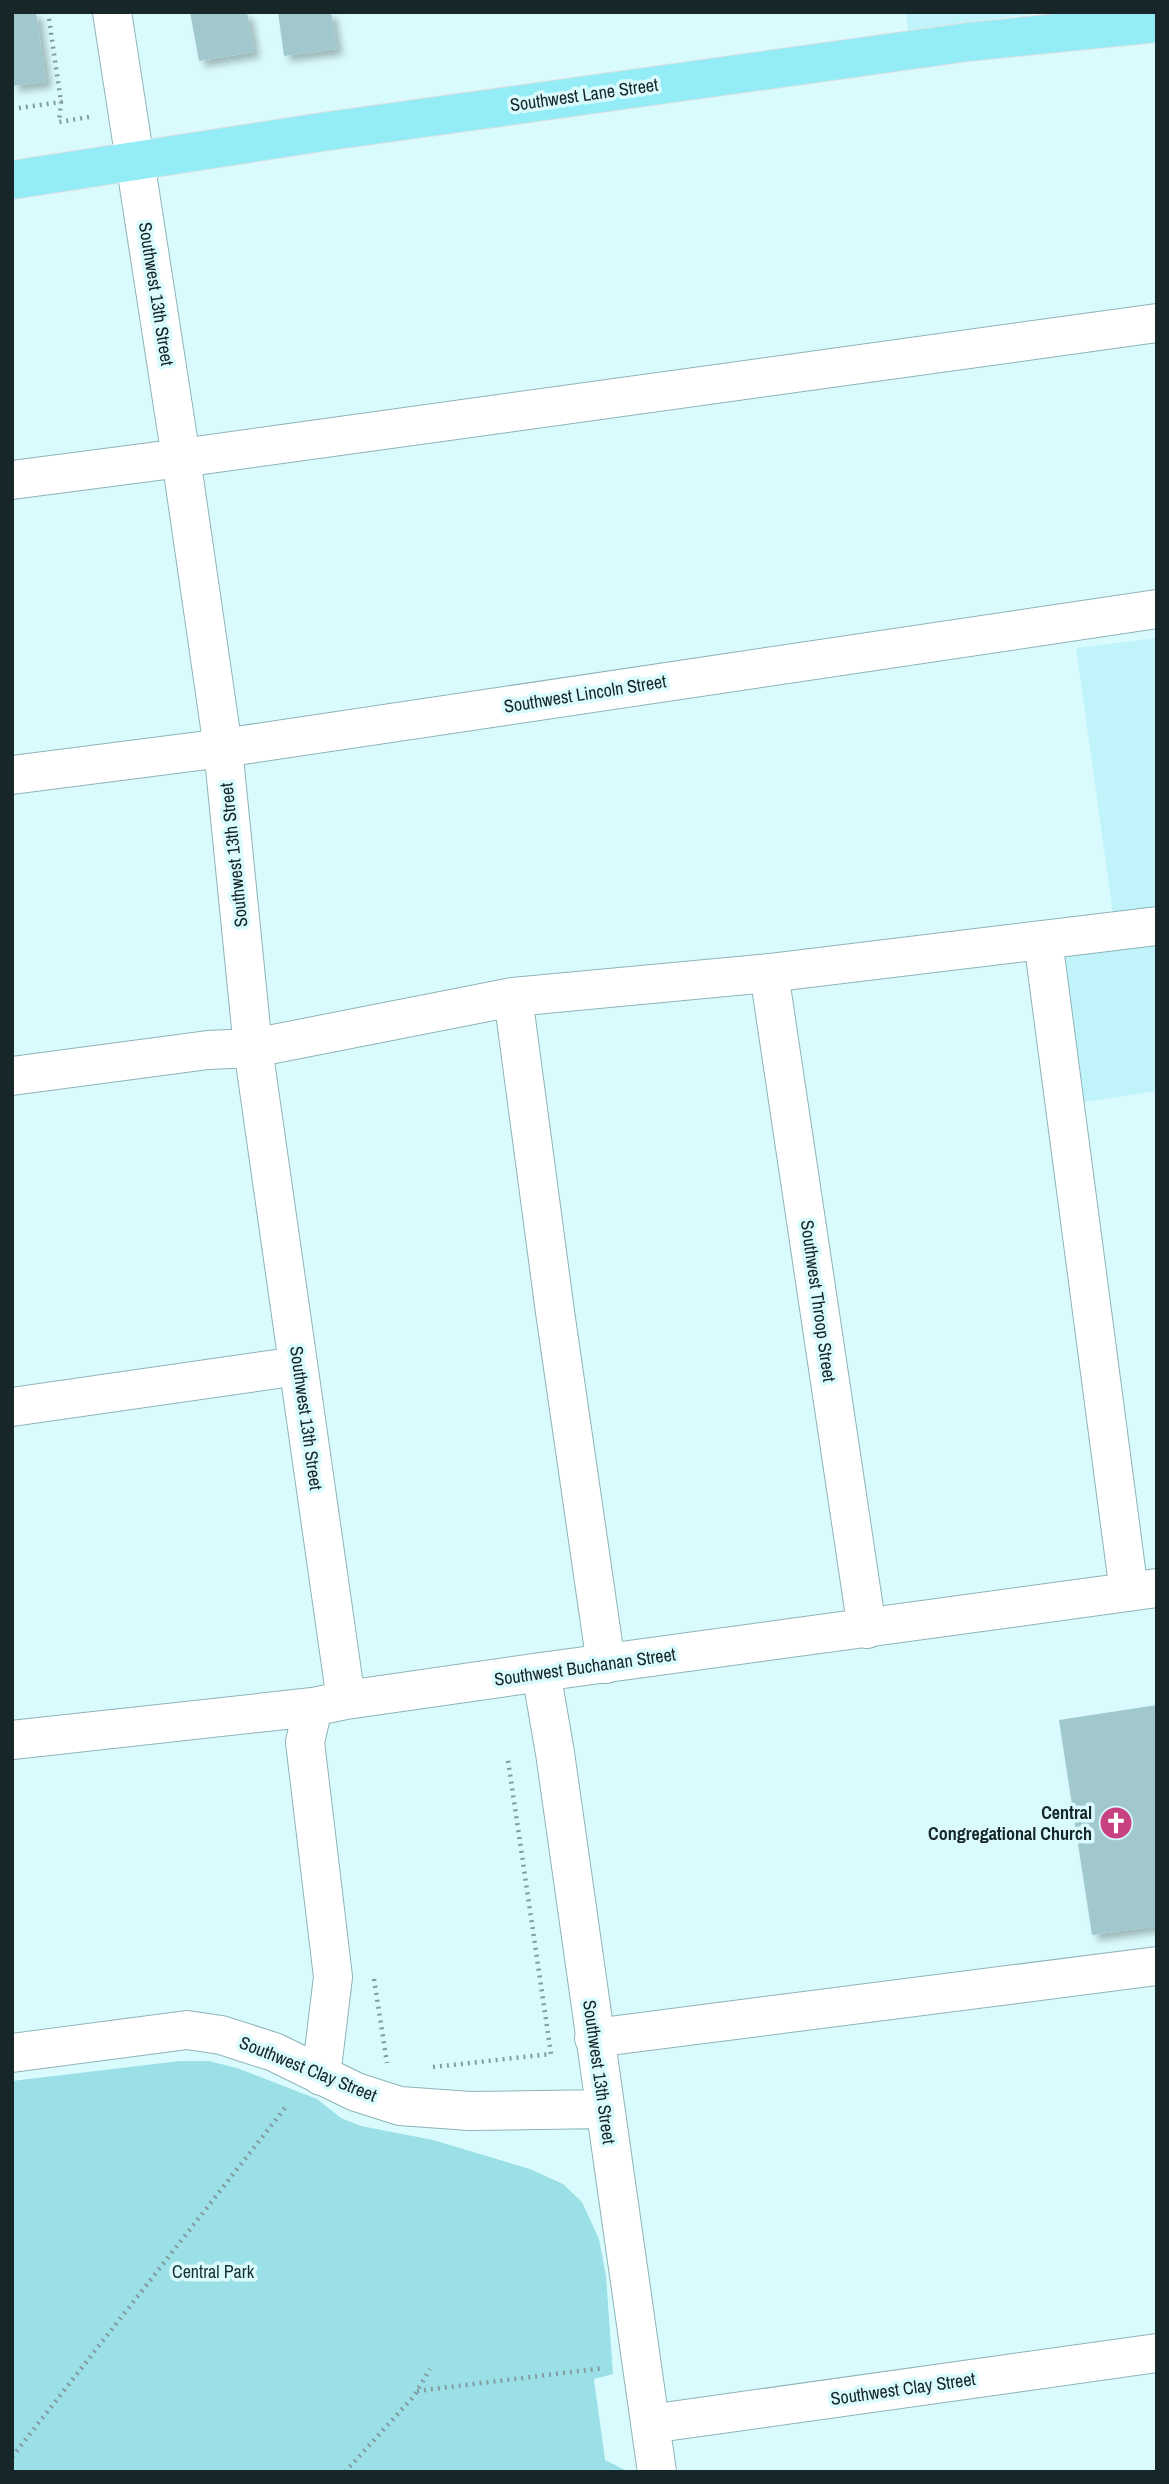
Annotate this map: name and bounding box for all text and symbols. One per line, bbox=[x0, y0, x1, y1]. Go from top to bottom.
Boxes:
street label: Southwest Lane Street bbox=[508, 72, 660, 117]
street label: Southwest 13th Street bbox=[133, 220, 180, 368]
street label: Southwest Lincoln Street bbox=[502, 668, 668, 719]
street label: Southwest 13th Street bbox=[213, 782, 254, 929]
street label: Southwest Throop Street bbox=[795, 1218, 842, 1383]
street label: Southwest 13th Street bbox=[284, 1344, 329, 1492]
street label: Southwest Buchanan Street bbox=[493, 1641, 677, 1692]
place label: Central Congregational Church bbox=[928, 1800, 1092, 1846]
church icon: Central Congregational Church bbox=[1097, 1804, 1135, 1842]
street label: Southwest 13th Street bbox=[577, 1998, 622, 2146]
street label: Southwest Clay Street bbox=[236, 2030, 381, 2107]
park label: Central Park bbox=[172, 2259, 255, 2284]
street label: Southwest Clay Street bbox=[829, 2366, 977, 2411]

